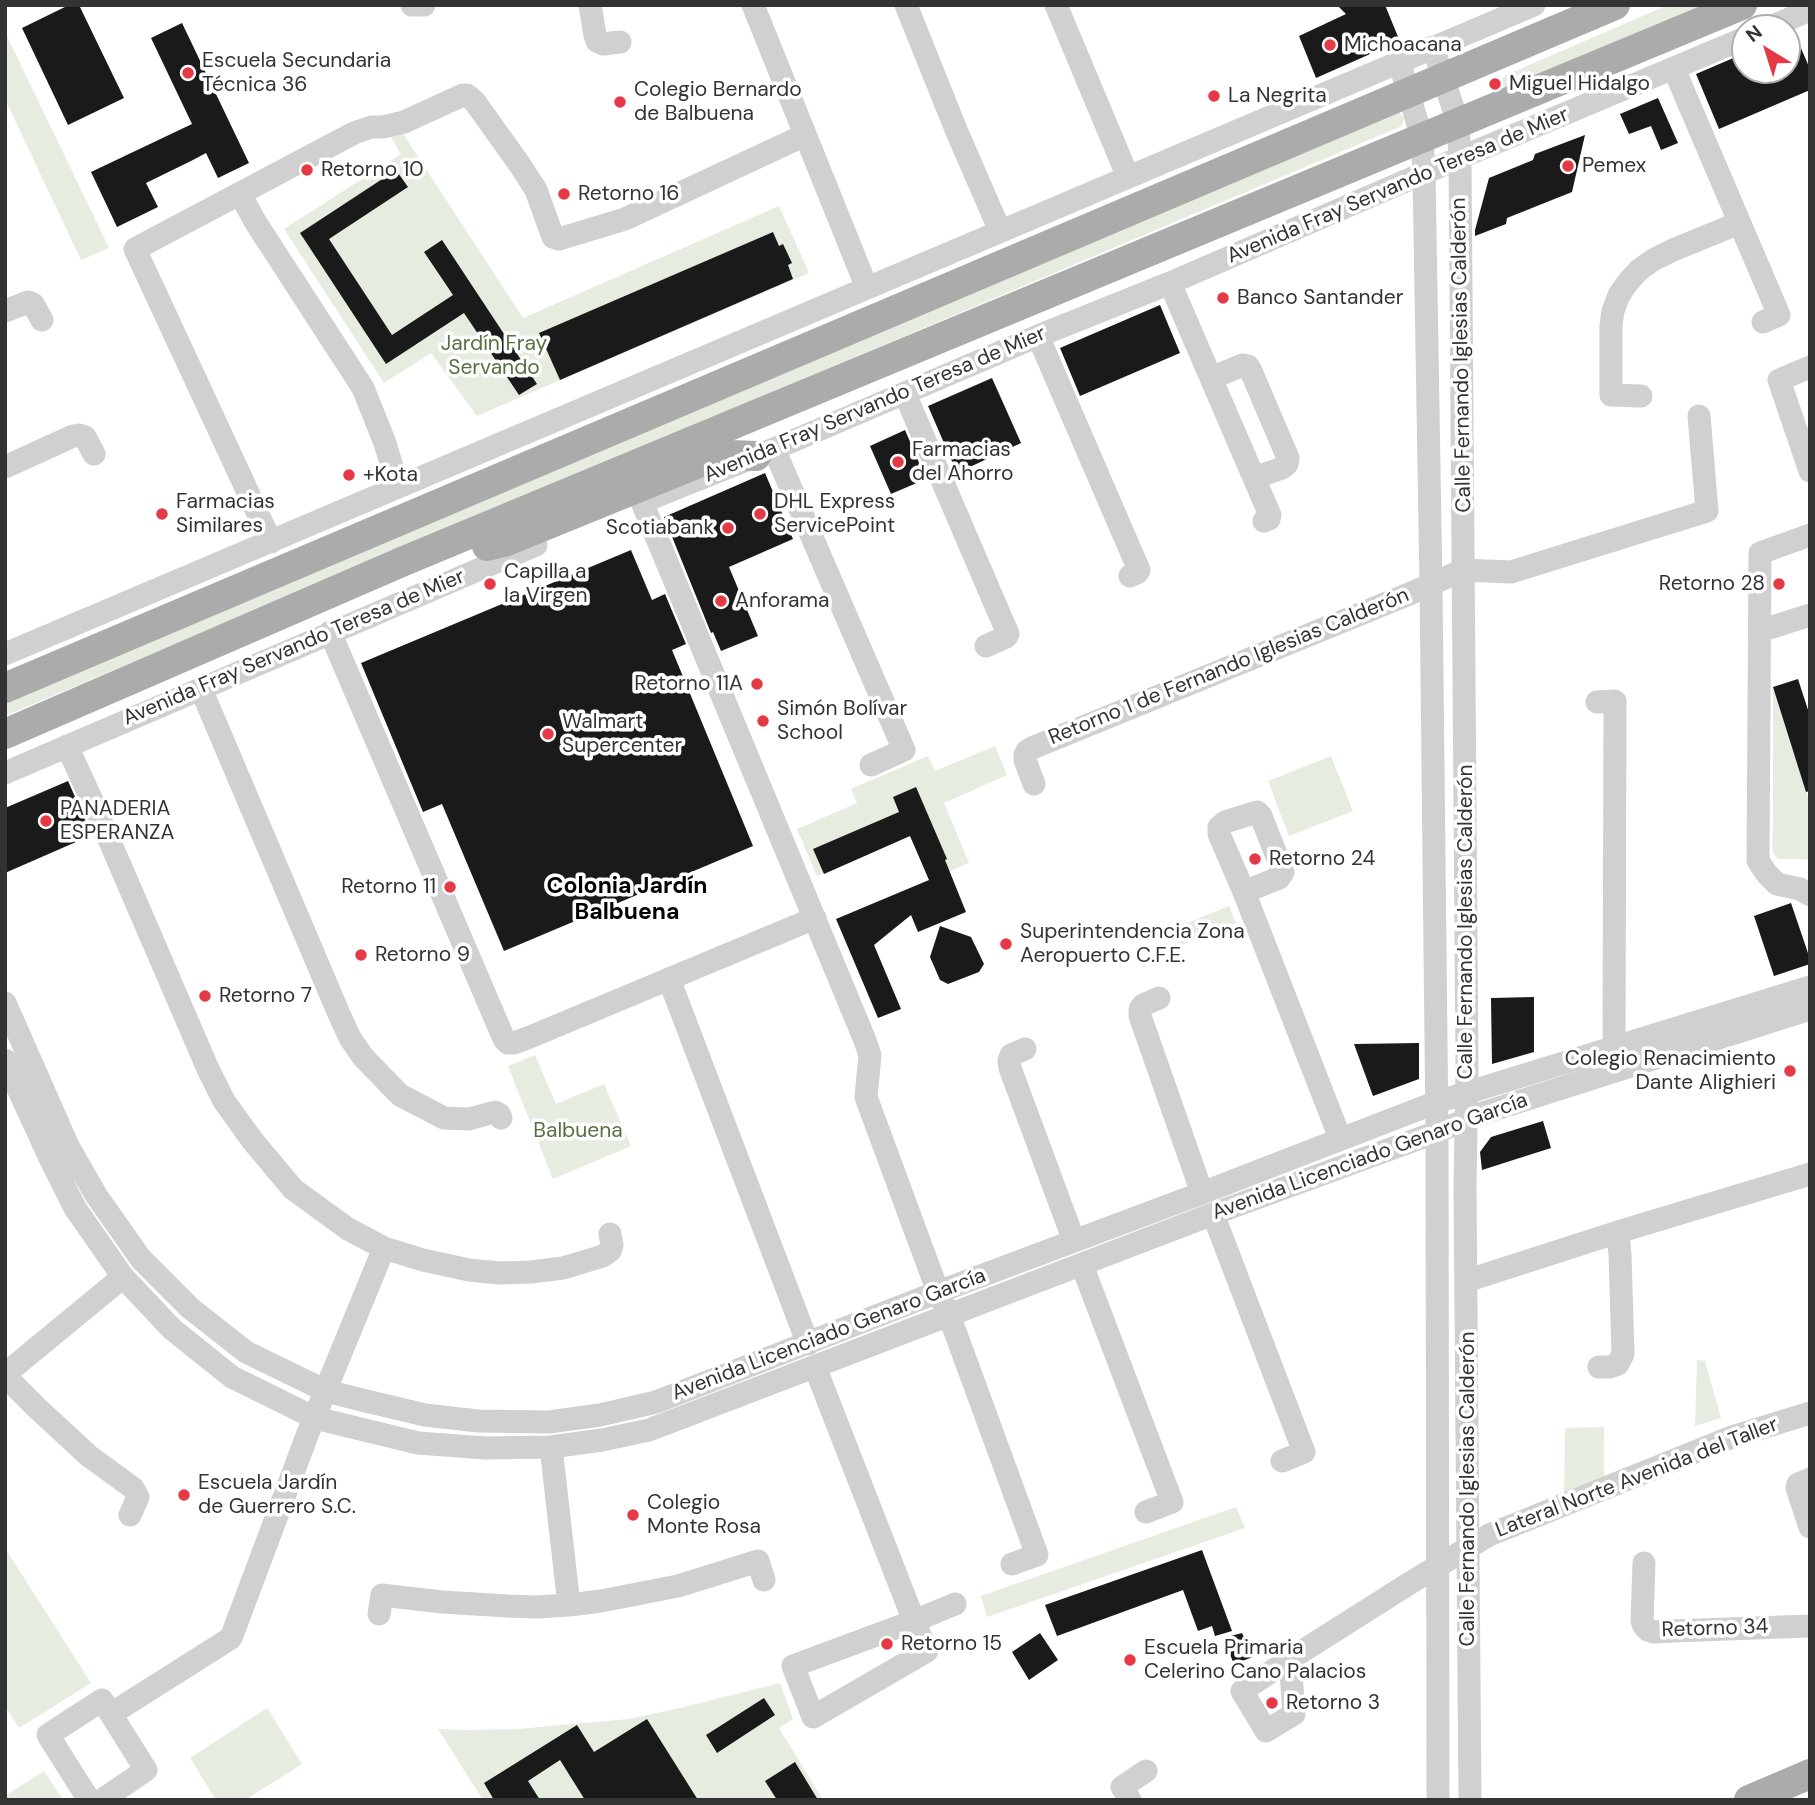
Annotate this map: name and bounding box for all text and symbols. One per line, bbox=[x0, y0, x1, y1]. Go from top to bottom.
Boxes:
north arrow bbox=[1731, 14, 1801, 84]
text: N bbox=[1741, 20, 1767, 48]
place label: Michoacana bbox=[1344, 32, 1462, 58]
marker: Michoacana bbox=[1322, 37, 1338, 53]
place label: Escuela Secundaria Técnica 36 bbox=[202, 48, 391, 98]
marker: Escuela Secundaria Técnica 36 bbox=[180, 65, 196, 81]
place label: Miguel Hidalgo bbox=[1509, 71, 1650, 97]
marker: Miguel Hidalgo bbox=[1487, 76, 1503, 92]
place label: Colegio Bernardo de Balbuena bbox=[634, 77, 802, 127]
place label: La Negrita bbox=[1228, 83, 1327, 109]
marker: La Negrita bbox=[1206, 88, 1222, 104]
marker: Colegio Bernardo de Balbuena bbox=[612, 94, 628, 110]
street label: Avenida Fray Servando Teresa de Mier bbox=[1223, 102, 1573, 270]
place label: Pemex bbox=[1582, 153, 1646, 179]
place label: Retorno 10 bbox=[321, 157, 424, 183]
marker: Pemex bbox=[1560, 158, 1576, 174]
marker: Retorno 10 bbox=[299, 162, 315, 178]
place label: Retorno 16 bbox=[578, 181, 679, 207]
marker: Retorno 16 bbox=[556, 186, 572, 202]
street label: Calle Fernando Iglesias Calderón bbox=[1447, 197, 1477, 513]
place label: Banco Santander bbox=[1237, 285, 1403, 311]
marker: Banco Santander bbox=[1215, 290, 1231, 306]
street label: Avenida Fray Servando Teresa de Mier bbox=[700, 321, 1050, 489]
park label: Jardín Fray Servando bbox=[441, 331, 547, 381]
place label: Farmacias del Ahorro bbox=[912, 437, 1013, 487]
marker: Farmacias del Ahorro bbox=[890, 454, 906, 470]
place label: +Kota bbox=[363, 462, 418, 488]
marker: +Kota bbox=[341, 467, 357, 483]
place label: Farmacias Similares bbox=[176, 489, 275, 539]
place label: DHL Express ServicePoint bbox=[774, 489, 895, 539]
marker: Farmacias Similares bbox=[154, 506, 170, 522]
marker: DHL Express ServicePoint bbox=[752, 506, 768, 522]
place label: Scotiabank bbox=[606, 515, 714, 541]
marker: Scotiabank bbox=[720, 520, 736, 536]
place label: Capilla a la Virgen bbox=[504, 559, 588, 609]
street label: Avenida Fray Servando Teresa de Mier bbox=[119, 564, 469, 732]
place label: Retorno 28 bbox=[1659, 571, 1765, 597]
marker: Capilla a la Virgen bbox=[482, 576, 498, 592]
marker: Retorno 28 bbox=[1771, 576, 1787, 592]
street label: Retorno 1 de Fernando Iglesias Calderón bbox=[1045, 583, 1413, 751]
place label: Anforama bbox=[735, 588, 829, 614]
marker: Anforama bbox=[713, 593, 729, 609]
place label: Retorno 11A bbox=[634, 671, 743, 697]
marker: Retorno 11A bbox=[749, 676, 765, 692]
place label: Simón Bolívar School bbox=[777, 696, 907, 746]
place label: Walmart Supercenter bbox=[562, 709, 682, 759]
marker: Simón Bolívar School bbox=[755, 713, 771, 729]
marker: Walmart Supercenter bbox=[540, 726, 556, 742]
street label: Calle Fernando Iglesias Calderón bbox=[1453, 764, 1479, 1080]
place label: PANADERIA ESPERANZA bbox=[60, 796, 174, 846]
marker: PANADERIA ESPERANZA bbox=[38, 813, 54, 829]
place label: Retorno 24 bbox=[1269, 846, 1375, 872]
marker: Retorno 24 bbox=[1247, 851, 1263, 867]
district label: Colonia Jardín Balbuena bbox=[546, 873, 708, 927]
place label: Retorno 11 bbox=[341, 874, 436, 900]
marker: Retorno 11 bbox=[442, 879, 458, 895]
place label: Superintendencia Zona Aeropuerto C.F.E. bbox=[1020, 919, 1245, 969]
marker: Superintendencia Zona Aeropuerto C.F.E. bbox=[998, 936, 1014, 952]
place label: Retorno 9 bbox=[375, 942, 470, 968]
marker: Retorno 9 bbox=[353, 947, 369, 963]
place label: Retorno 7 bbox=[219, 983, 312, 1009]
marker: Retorno 7 bbox=[197, 988, 213, 1004]
place label: Colegio Renacimiento Dante Alighieri bbox=[1565, 1046, 1776, 1096]
marker: Colegio Renacimiento Dante Alighieri bbox=[1782, 1063, 1798, 1079]
street label: Avenida Licenciado Genaro García bbox=[1209, 1088, 1531, 1226]
park label: Balbuena bbox=[533, 1118, 623, 1144]
street label: Avenida Licenciado Genaro García bbox=[669, 1263, 989, 1407]
street label: Calle Fernando Iglesias Calderón bbox=[1455, 1331, 1481, 1647]
street label: Lateral Norte Avenida del Taller bbox=[1492, 1412, 1782, 1544]
place label: Escuela Jardín de Guerrero S.C. bbox=[198, 1470, 356, 1520]
marker: Escuela Jardín de Guerrero S.C. bbox=[176, 1487, 192, 1503]
place label: Colegio Monte Rosa bbox=[647, 1490, 761, 1540]
marker: Colegio Monte Rosa bbox=[625, 1507, 641, 1523]
street label: Retorno 34 bbox=[1661, 1615, 1769, 1643]
place label: Retorno 15 bbox=[901, 1631, 1002, 1657]
place label: Escuela Primaria Celerino Cano Palacios bbox=[1144, 1635, 1366, 1685]
marker: Retorno 15 bbox=[879, 1636, 895, 1652]
marker: Escuela Primaria Celerino Cano Palacios bbox=[1122, 1652, 1138, 1668]
place label: Retorno 3 bbox=[1286, 1690, 1380, 1716]
marker: Retorno 3 bbox=[1264, 1695, 1280, 1711]

